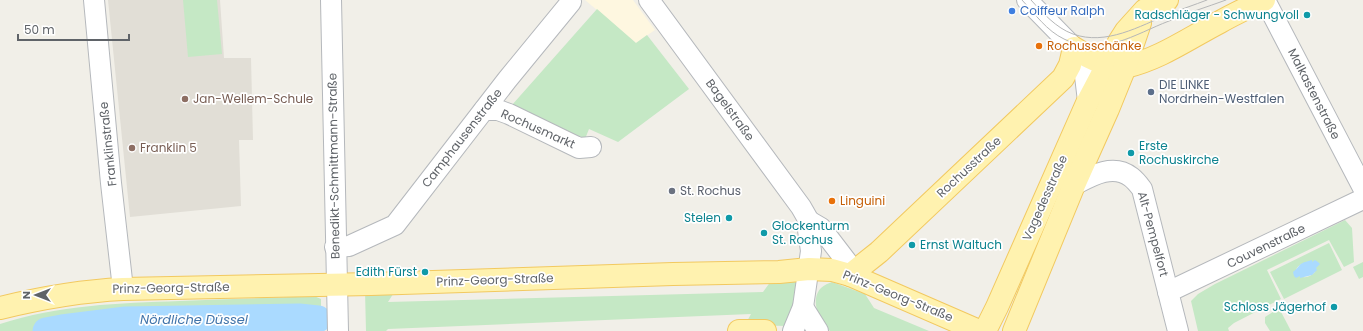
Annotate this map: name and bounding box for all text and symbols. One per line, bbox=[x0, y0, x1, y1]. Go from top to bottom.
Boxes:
place label: Coiffeur Ralph bbox=[1020, 2, 1105, 19]
marker: Coiffeur Ralph bbox=[1007, 6, 1017, 16]
place label: Radschläger - Schwungvoll bbox=[1135, 6, 1299, 23]
marker: Radschläger - Schwungvoll bbox=[1302, 10, 1312, 20]
scale bar bbox=[18, 16, 129, 42]
text: 50 m bbox=[24, 21, 55, 38]
place label: Rochusschänke bbox=[1047, 37, 1142, 54]
marker: Rochusschänke bbox=[1034, 41, 1044, 51]
street label: Malkastenstraße bbox=[1284, 45, 1345, 142]
street label: Benedikt-Schmittmann-Straße bbox=[323, 73, 344, 259]
street label: Bagelstraße bbox=[702, 75, 759, 144]
place label: DIE LINKE Nordrhein-Westfalen bbox=[1159, 76, 1284, 107]
street label: Camphausenstraße bbox=[417, 85, 506, 191]
marker: DIE LINKE Nordrhein-Westfalen bbox=[1146, 87, 1156, 97]
place label: Jan-Wellem-Schule bbox=[193, 90, 313, 107]
marker: Jan-Wellem-Schule bbox=[180, 94, 190, 104]
street label: Franklinstraße bbox=[95, 101, 120, 187]
street label: Rochusmarkt bbox=[498, 105, 578, 152]
street label: Rochusstraße bbox=[933, 132, 1005, 201]
place label: Erste Rochuskirche bbox=[1139, 137, 1219, 168]
place label: Franklin 5 bbox=[140, 139, 197, 156]
marker: Franklin 5 bbox=[127, 143, 137, 153]
marker: Erste Rochuskirche bbox=[1126, 148, 1136, 158]
street label: Vagedesstraße bbox=[1018, 152, 1071, 243]
place label: St. Rochus bbox=[680, 182, 741, 199]
marker: St. Rochus bbox=[667, 186, 677, 196]
street label: Alt-Pempelfort bbox=[1134, 189, 1173, 278]
place label: Linguini bbox=[840, 192, 885, 209]
marker: Linguini bbox=[827, 196, 837, 206]
place label: Stelen bbox=[684, 209, 721, 226]
marker: Stelen bbox=[724, 213, 734, 223]
place label: Glockenturm St. Rochus bbox=[772, 217, 849, 248]
street label: Couvenstraße bbox=[1224, 219, 1308, 272]
marker: Glockenturm St. Rochus bbox=[759, 228, 769, 238]
place label: Ernst Waltuch bbox=[920, 236, 1002, 253]
marker: Ernst Waltuch bbox=[907, 240, 917, 250]
place label: Edith Fürst bbox=[356, 263, 417, 280]
street label: Prinz-Georg-Straße bbox=[841, 266, 956, 325]
marker: Edith Fürst bbox=[420, 267, 430, 277]
street label: Prinz-Georg-Straße bbox=[436, 269, 554, 290]
north arrow bbox=[16, 275, 56, 315]
street label: Prinz-Georg-Straße bbox=[112, 278, 230, 297]
text: N bbox=[18, 291, 34, 299]
place label: Schloss Jägerhof bbox=[1224, 298, 1326, 315]
marker: Schloss Jägerhof bbox=[1329, 302, 1339, 312]
water label: Nördliche Düssel bbox=[140, 310, 249, 329]

